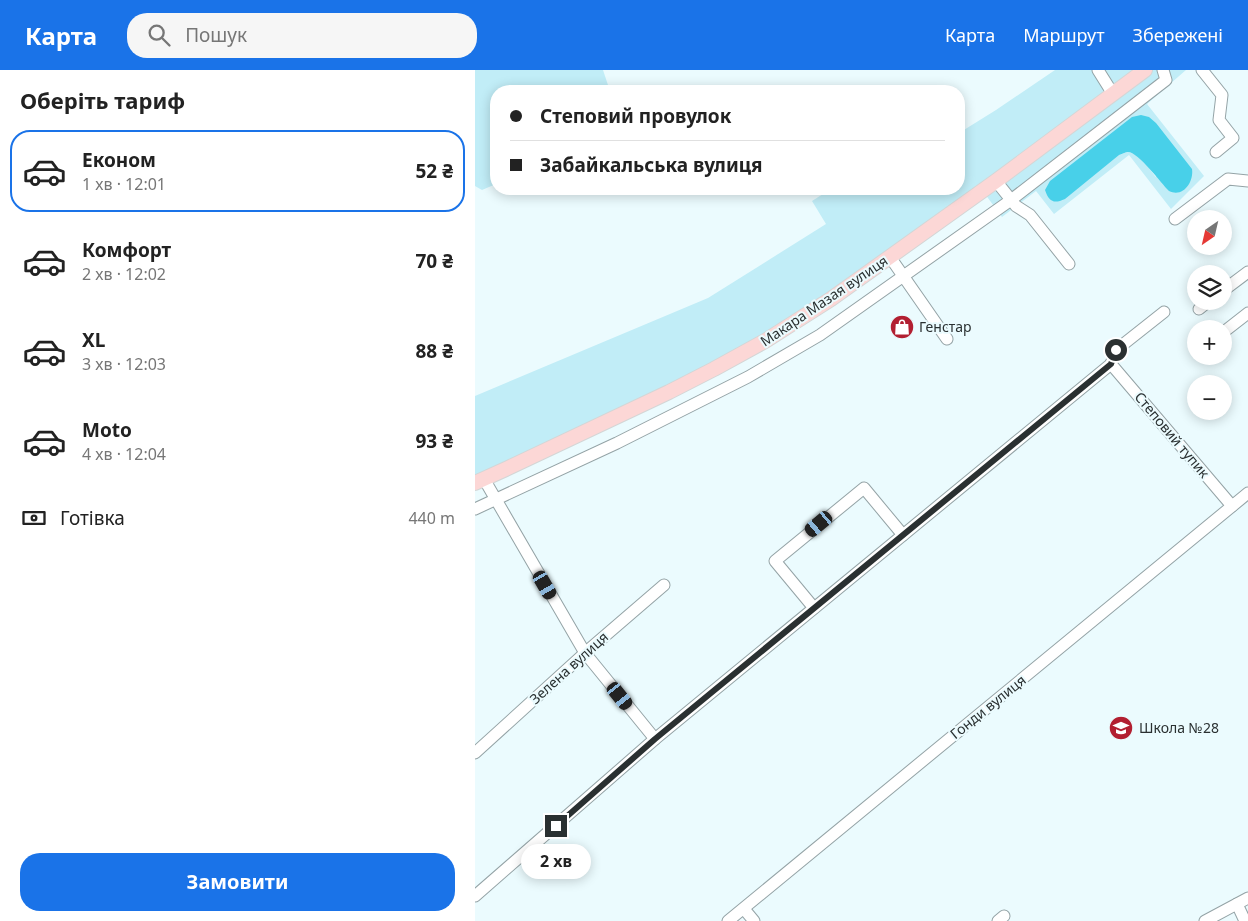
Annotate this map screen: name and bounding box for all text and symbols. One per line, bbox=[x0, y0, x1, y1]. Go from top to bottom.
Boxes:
search box bbox=[127, 13, 477, 58]
text: Карта bbox=[25, 19, 97, 52]
icon: search bbox=[145, 21, 173, 49]
text: Пошук bbox=[185, 22, 247, 48]
text: Карта bbox=[945, 23, 995, 47]
text: Маршрут bbox=[1023, 23, 1105, 47]
text: Збережені bbox=[1133, 23, 1223, 47]
text: Оберіть тариф bbox=[20, 85, 185, 115]
text: Степовий провулок bbox=[540, 103, 731, 129]
text: Економ bbox=[82, 147, 156, 173]
icon: car bbox=[22, 149, 67, 194]
text: Забайкальська вулиця bbox=[540, 152, 763, 178]
text: 52 ₴ bbox=[415, 158, 453, 184]
text: 1 хв · 12:01 bbox=[82, 173, 166, 195]
north arrow bbox=[1187, 210, 1233, 255]
map controls bbox=[1187, 210, 1232, 420]
text: Комфорт bbox=[82, 237, 171, 263]
icon: car bbox=[22, 239, 67, 284]
text: 70 ₴ bbox=[415, 248, 453, 274]
street label: Макара Мазая вулиця bbox=[756, 251, 891, 350]
text: 2 хв · 12:02 bbox=[82, 263, 166, 285]
button: layers bbox=[1187, 265, 1232, 310]
shop icon: Генстар bbox=[889, 314, 915, 340]
place label: Генстар bbox=[919, 317, 972, 336]
button: + bbox=[1187, 320, 1232, 365]
text: XL bbox=[82, 327, 105, 353]
icon: car bbox=[22, 329, 67, 374]
text: 88 ₴ bbox=[415, 338, 453, 364]
route start bbox=[1105, 339, 1127, 361]
text: 3 хв · 12:03 bbox=[82, 353, 166, 375]
button: − bbox=[1187, 375, 1232, 420]
street label: Степовий тупик bbox=[1131, 388, 1214, 482]
text: Moto bbox=[82, 417, 132, 443]
icon: car bbox=[22, 419, 67, 464]
text: 93 ₴ bbox=[415, 428, 453, 454]
text: 4 хв · 12:04 bbox=[82, 443, 166, 465]
icon: cash bbox=[20, 504, 48, 532]
text: Готівка bbox=[60, 505, 125, 531]
text: 440 m bbox=[408, 507, 455, 529]
car bbox=[802, 509, 835, 539]
car bbox=[531, 568, 558, 602]
street label: Зелена вулиця bbox=[525, 627, 612, 708]
street label: Гонди вулиця bbox=[946, 670, 1029, 743]
car bbox=[604, 680, 635, 712]
school or university icon: Школа №28 bbox=[1108, 715, 1134, 741]
place label: Школа №28 bbox=[1139, 718, 1219, 737]
route end bbox=[545, 815, 567, 837]
callout: 2 хв bbox=[521, 844, 591, 878]
text: 2 хв bbox=[540, 850, 572, 872]
button: Замовити bbox=[20, 853, 455, 911]

